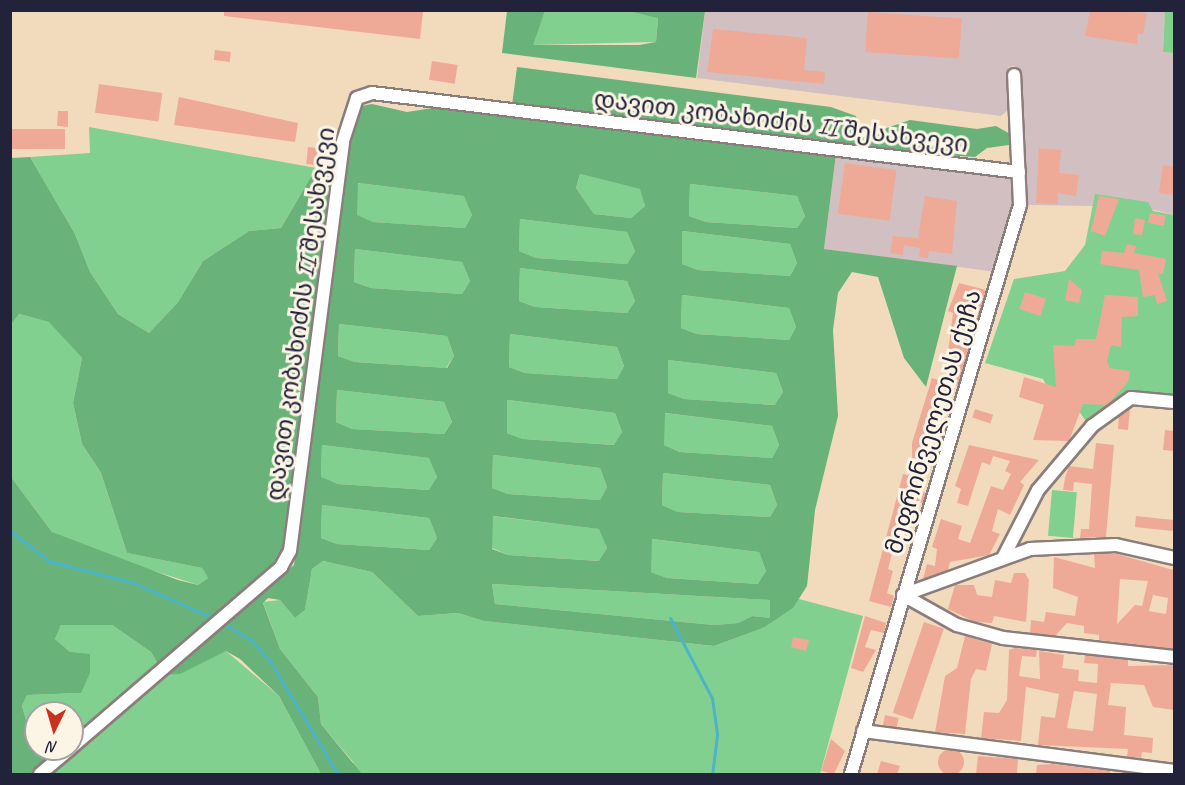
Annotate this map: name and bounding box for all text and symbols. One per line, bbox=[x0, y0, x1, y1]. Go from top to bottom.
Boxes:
street label: დავით კობახიძის II შესახვევი bbox=[592, 85, 970, 159]
street label: დავით კობახიძის II შესახვევი bbox=[261, 125, 341, 503]
street label: მეფრინველეთას ქუჩა bbox=[880, 286, 988, 558]
north arrow bbox=[24, 701, 84, 761]
text: N bbox=[47, 737, 58, 757]

